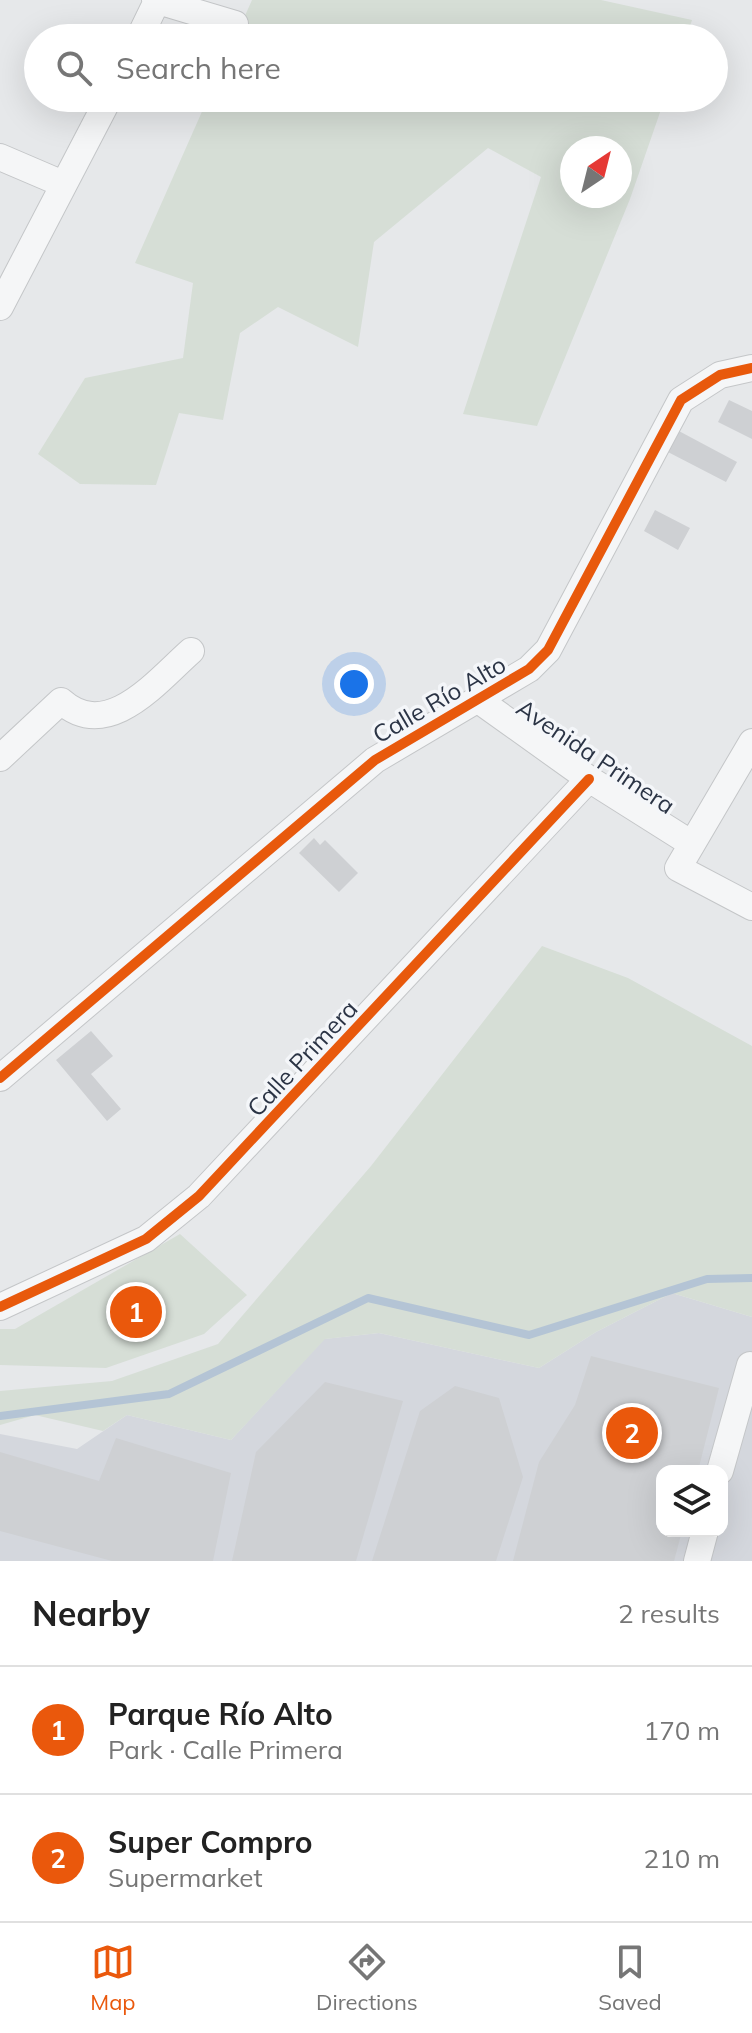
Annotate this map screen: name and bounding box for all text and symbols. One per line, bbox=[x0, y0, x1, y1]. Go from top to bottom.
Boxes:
search box bbox=[24, 24, 728, 112]
icon: search bbox=[52, 46, 96, 90]
text: Search here bbox=[116, 49, 281, 87]
north arrow bbox=[560, 136, 632, 208]
street label: Calle Río Alto bbox=[367, 649, 511, 749]
your location bbox=[334, 664, 374, 704]
street label: Avenida Primera bbox=[511, 692, 681, 820]
street label: Calle Primera bbox=[241, 994, 363, 1122]
pin: 1 bbox=[110, 1282, 162, 1342]
pin: 2 bbox=[606, 1403, 658, 1463]
map controls bbox=[656, 1465, 728, 1537]
button: layers bbox=[656, 1465, 728, 1537]
text: Nearby bbox=[32, 1592, 150, 1635]
text: 2 results bbox=[618, 1597, 720, 1630]
text: Parque Río Alto bbox=[108, 1695, 333, 1733]
text: 1 bbox=[50, 1714, 66, 1747]
text: 170 m bbox=[644, 1714, 720, 1747]
text: Park · Calle Primera bbox=[108, 1733, 343, 1766]
text: Super Compro bbox=[108, 1823, 312, 1861]
text: 2 bbox=[50, 1842, 66, 1875]
text: 210 m bbox=[644, 1842, 720, 1875]
text: Supermarket bbox=[108, 1861, 263, 1894]
tab: Map bbox=[90, 1940, 136, 2016]
tab: Directions bbox=[316, 1940, 418, 2016]
tab: Saved bbox=[598, 1940, 662, 2016]

